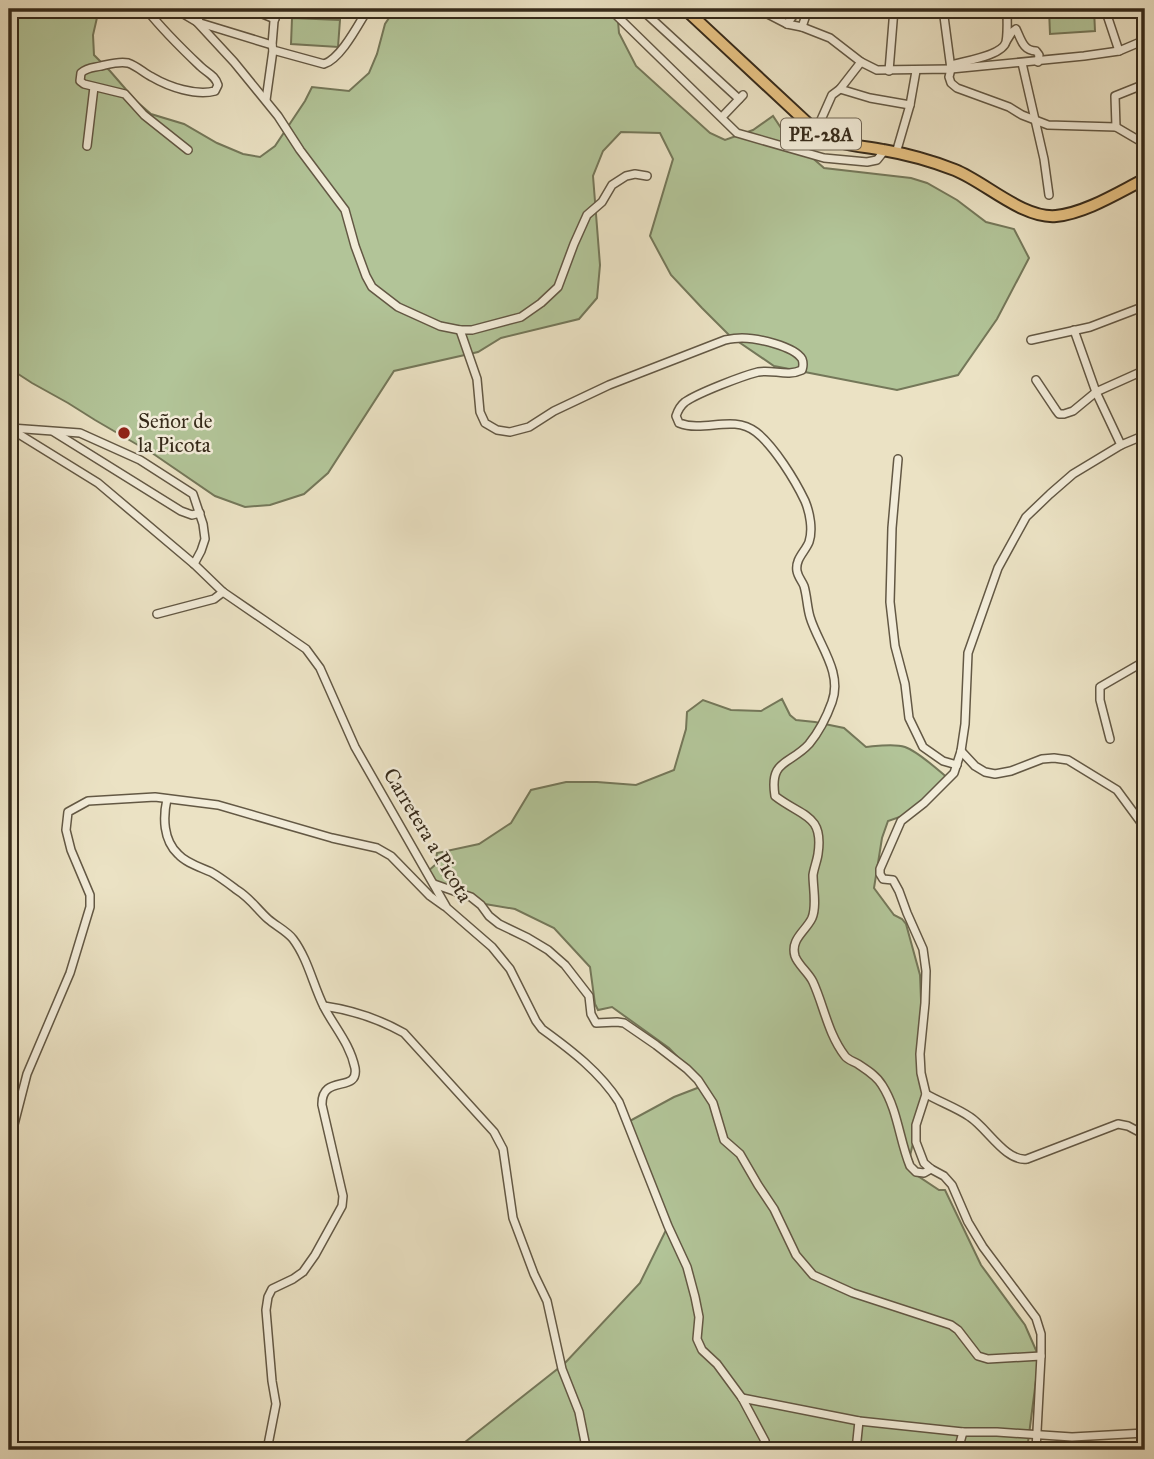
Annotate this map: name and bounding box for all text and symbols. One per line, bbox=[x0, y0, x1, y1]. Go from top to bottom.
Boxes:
road number: PE-28A bbox=[781, 118, 861, 150]
place label: Señor de la Picota bbox=[138, 408, 213, 458]
marker: Señor de la Picota bbox=[116, 425, 132, 441]
street label: Carretera a Picota bbox=[378, 763, 478, 907]

